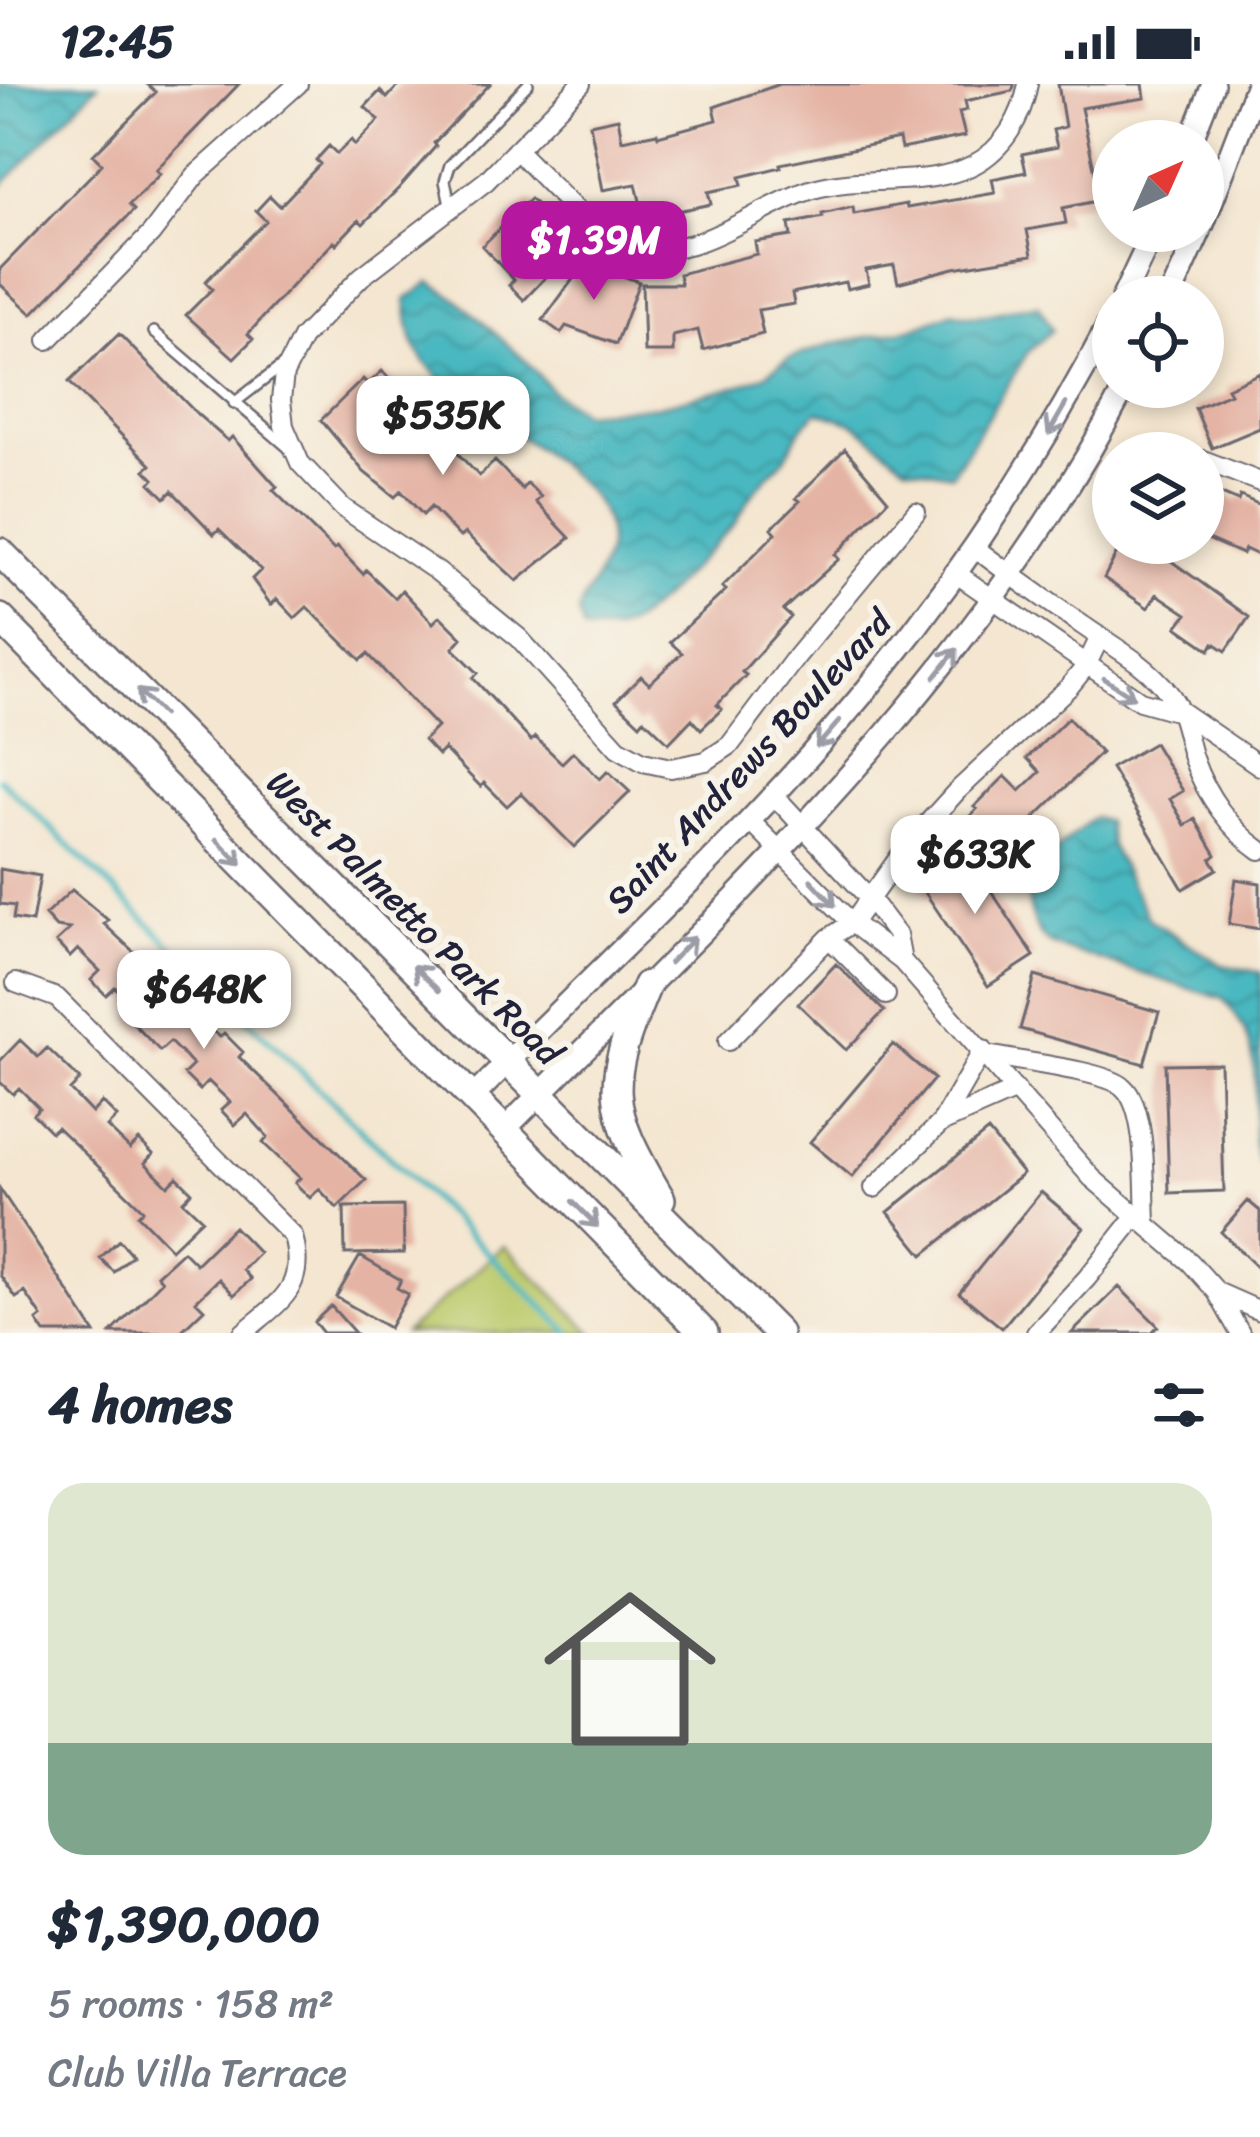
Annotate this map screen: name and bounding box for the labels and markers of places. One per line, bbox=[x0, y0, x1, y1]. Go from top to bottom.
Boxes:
pin: $1.39M bbox=[496, 201, 692, 303]
pin: $535K bbox=[359, 376, 527, 478]
pin: $633K bbox=[891, 815, 1059, 917]
pin: $648K bbox=[120, 950, 288, 1052]

